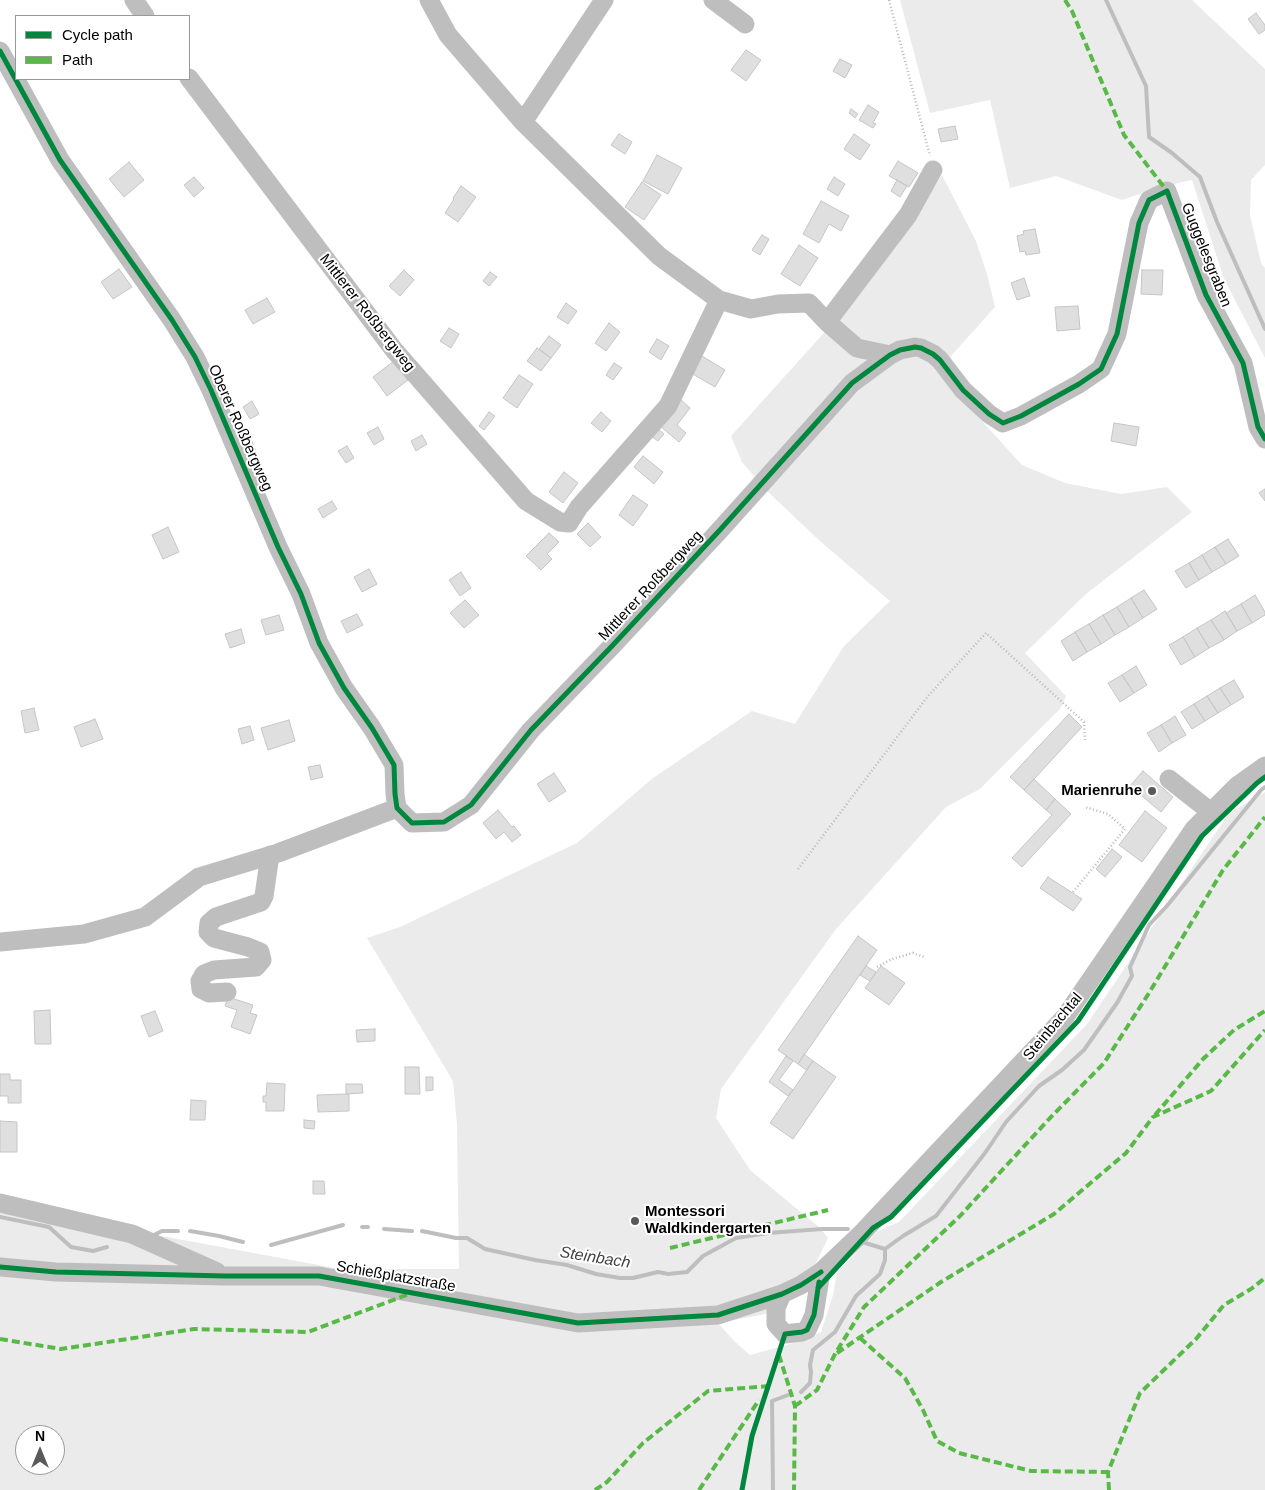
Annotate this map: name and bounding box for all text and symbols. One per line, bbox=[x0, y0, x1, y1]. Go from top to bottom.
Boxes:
legend bbox=[15, 15, 190, 80]
text: Cycle path bbox=[62, 26, 133, 43]
text: Path bbox=[62, 51, 93, 68]
street label: Guggelesgraben bbox=[1177, 200, 1235, 310]
street label: Mittlerer Roßbergweg bbox=[316, 251, 418, 375]
street label: Oberer Roßbergweg bbox=[204, 362, 276, 494]
street label: Mittlerer Roßbergweg bbox=[595, 527, 707, 645]
place label: Marienruhe bbox=[1061, 782, 1142, 800]
marker: Marienruhe bbox=[1146, 785, 1158, 797]
street label: Steinbachtal bbox=[1020, 990, 1086, 1064]
place label: Montessori Waldkindergarten bbox=[645, 1203, 771, 1238]
marker: Montessori Waldkindergarten bbox=[629, 1215, 641, 1227]
water label: Steinbach bbox=[558, 1243, 632, 1273]
street label: Schießplatzstraße bbox=[335, 1258, 457, 1296]
north arrow bbox=[15, 1425, 65, 1475]
text: N bbox=[35, 1428, 45, 1444]

